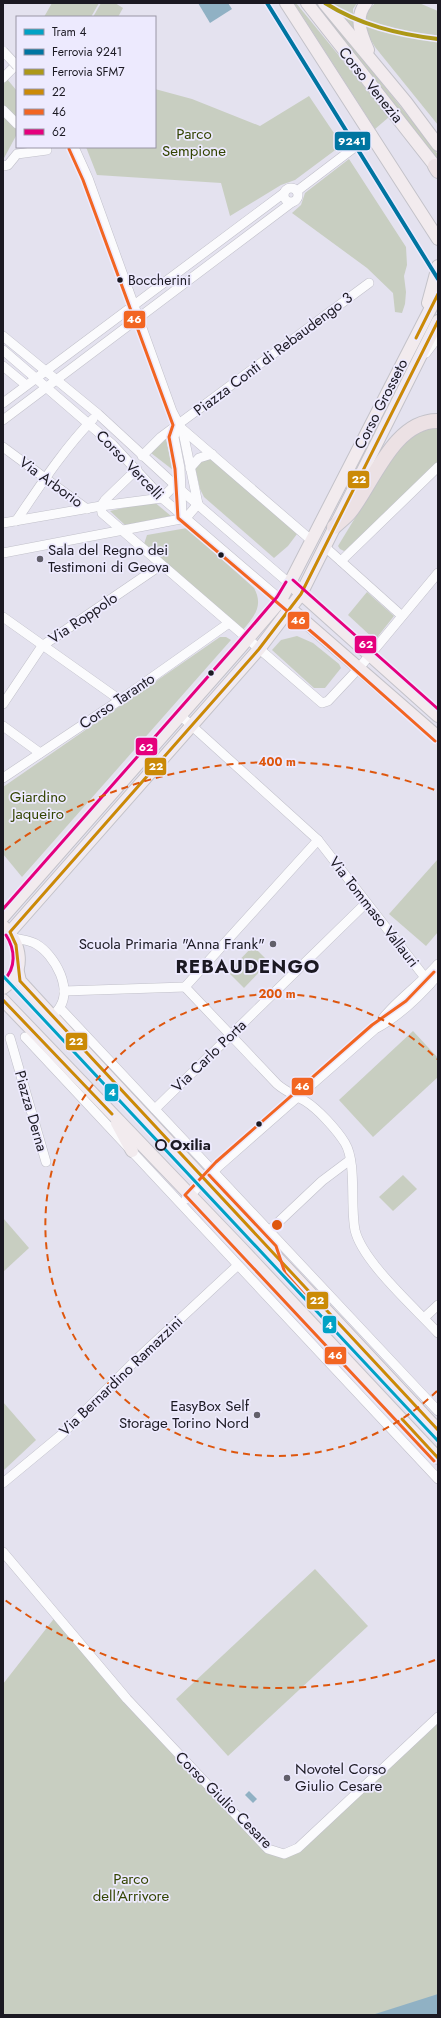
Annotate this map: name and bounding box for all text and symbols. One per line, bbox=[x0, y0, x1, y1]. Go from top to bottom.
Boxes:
legend bbox=[16, 16, 156, 148]
text: Tram 4 bbox=[52, 23, 86, 41]
street label: Corso Venezia bbox=[333, 42, 409, 128]
text: Ferrovia 9241 bbox=[52, 43, 122, 61]
text: Ferrovia SFM7 bbox=[52, 63, 125, 81]
text: 22 bbox=[52, 83, 66, 101]
text: 46 bbox=[52, 103, 66, 121]
text: 62 bbox=[52, 123, 66, 141]
park label: Parco Sempione bbox=[162, 123, 226, 162]
line badge: 9241 bbox=[334, 131, 371, 151]
text: 9241 bbox=[338, 133, 366, 149]
place label: Boccherini bbox=[128, 270, 191, 290]
marker: Boccherini bbox=[115, 275, 125, 285]
street label: Piazza Conti di Rebaudengo 3 bbox=[189, 287, 357, 421]
line badge: 46 bbox=[123, 310, 146, 329]
text: 46 bbox=[126, 311, 142, 327]
street label: Corso Grosseto bbox=[349, 355, 413, 453]
street label: Corso Vercelli bbox=[91, 425, 169, 505]
street label: Via Arborio bbox=[14, 451, 88, 513]
line badge: 22 bbox=[347, 470, 370, 489]
text: 22 bbox=[352, 471, 366, 487]
place label: Sala del Regno dei Testimoni di Geova bbox=[48, 539, 169, 578]
unlabelled marker bbox=[216, 550, 226, 560]
marker: Sala del Regno dei Testimoni di Geova bbox=[35, 554, 45, 564]
street label: Via Roppolo bbox=[44, 587, 122, 649]
line badge: 46 bbox=[287, 611, 310, 630]
text: 46 bbox=[290, 612, 306, 628]
line badge: 62 bbox=[354, 635, 377, 654]
text: 62 bbox=[359, 636, 373, 652]
street label: Corso Taranto bbox=[75, 668, 159, 734]
unlabelled marker bbox=[206, 668, 216, 678]
line badge: 62 bbox=[135, 737, 158, 756]
text: 62 bbox=[139, 739, 153, 755]
text: 400 m bbox=[258, 753, 296, 771]
line badge: 22 bbox=[144, 757, 167, 776]
text: 22 bbox=[149, 758, 163, 774]
park label: Giardino Jaqueiro bbox=[10, 786, 66, 825]
street label: Via Tommaso Vallauri bbox=[324, 852, 424, 972]
place label: Scuola Primaria "Anna Frank" bbox=[79, 933, 265, 955]
marker: Scuola Primaria "Anna Frank" bbox=[268, 939, 278, 949]
district label: REBAUDENGO bbox=[176, 953, 320, 980]
text: 200 m bbox=[258, 985, 296, 1003]
street label: Via Carlo Porta bbox=[167, 1015, 251, 1097]
line badge: 22 bbox=[65, 1032, 88, 1051]
text: 22 bbox=[69, 1033, 83, 1049]
street label: Piazza Derna bbox=[9, 1068, 53, 1154]
line badge: 46 bbox=[291, 1077, 314, 1096]
text: 46 bbox=[294, 1078, 310, 1094]
line badge: 4 bbox=[104, 1083, 119, 1102]
text: 4 bbox=[108, 1084, 116, 1100]
unlabelled marker bbox=[254, 1119, 264, 1129]
place label: Oxilia bbox=[170, 1134, 211, 1156]
marker: Oxilia bbox=[155, 1139, 167, 1151]
centre of rings bbox=[270, 1218, 284, 1232]
line badge: 22 bbox=[306, 1291, 329, 1310]
text: 22 bbox=[310, 1292, 324, 1308]
street label: Via Bernardino Ramazzini bbox=[54, 1311, 188, 1441]
line badge: 4 bbox=[322, 1315, 337, 1334]
text: 4 bbox=[325, 1317, 333, 1333]
line badge: 46 bbox=[324, 1346, 347, 1365]
text: 46 bbox=[327, 1347, 343, 1363]
place label: EasyBox Self Storage Torino Nord bbox=[119, 1395, 250, 1434]
marker: EasyBox Self Storage Torino Nord bbox=[252, 1410, 262, 1420]
street label: Corso Giulio Cesare bbox=[170, 1746, 278, 1854]
place label: Novotel Corso Giulio Cesare bbox=[295, 1758, 386, 1797]
marker: Novotel Corso Giulio Cesare bbox=[282, 1773, 292, 1783]
park label: Parco dell'Arrivore bbox=[93, 1868, 170, 1907]

